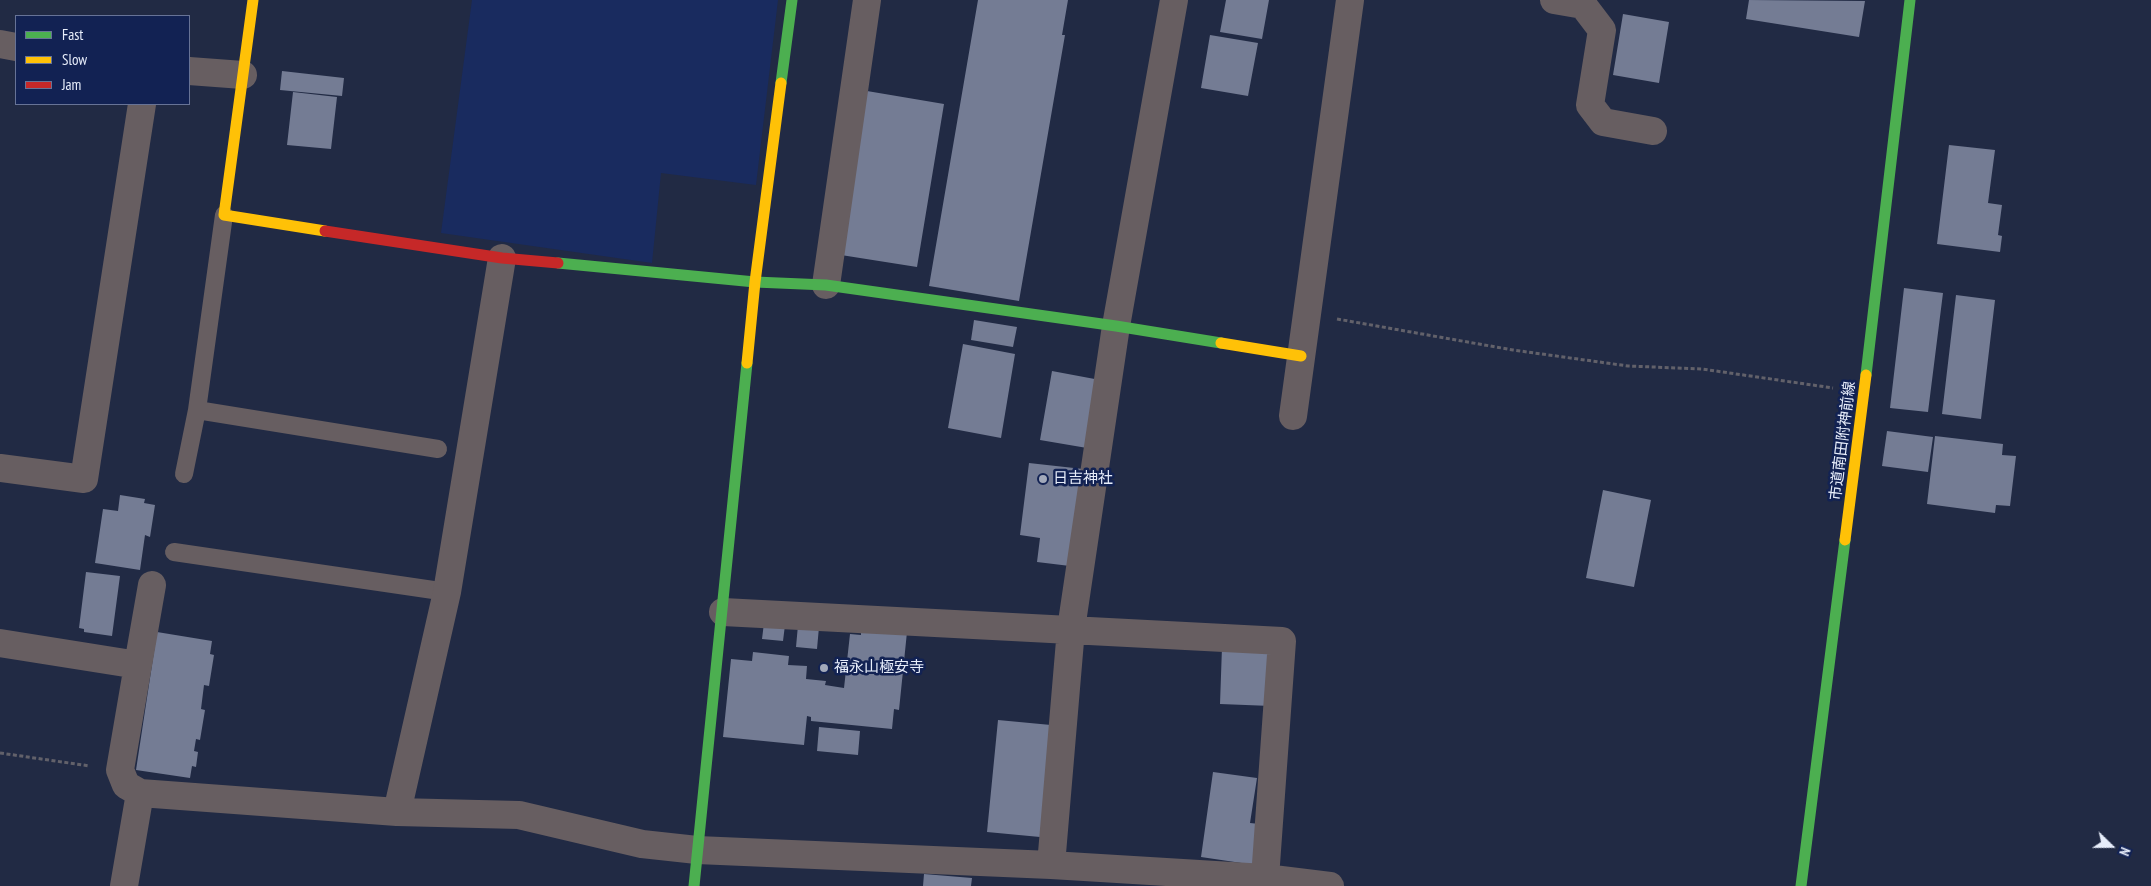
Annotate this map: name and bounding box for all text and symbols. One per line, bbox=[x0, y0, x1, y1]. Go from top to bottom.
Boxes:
legend bbox=[15, 15, 190, 105]
text: Fast bbox=[62, 25, 83, 44]
text: Slow bbox=[62, 50, 87, 69]
text: Jam bbox=[62, 75, 81, 94]
street label: 市道南田附神前線 bbox=[1827, 380, 1859, 502]
place label: 日吉神社 bbox=[1053, 470, 1113, 488]
marker: 日吉神社 bbox=[1037, 473, 1049, 485]
place label: 福永山極安寺 bbox=[834, 659, 924, 677]
marker: 福永山極安寺 bbox=[818, 662, 830, 674]
north arrow bbox=[2086, 821, 2136, 871]
text: N bbox=[2115, 845, 2135, 858]

